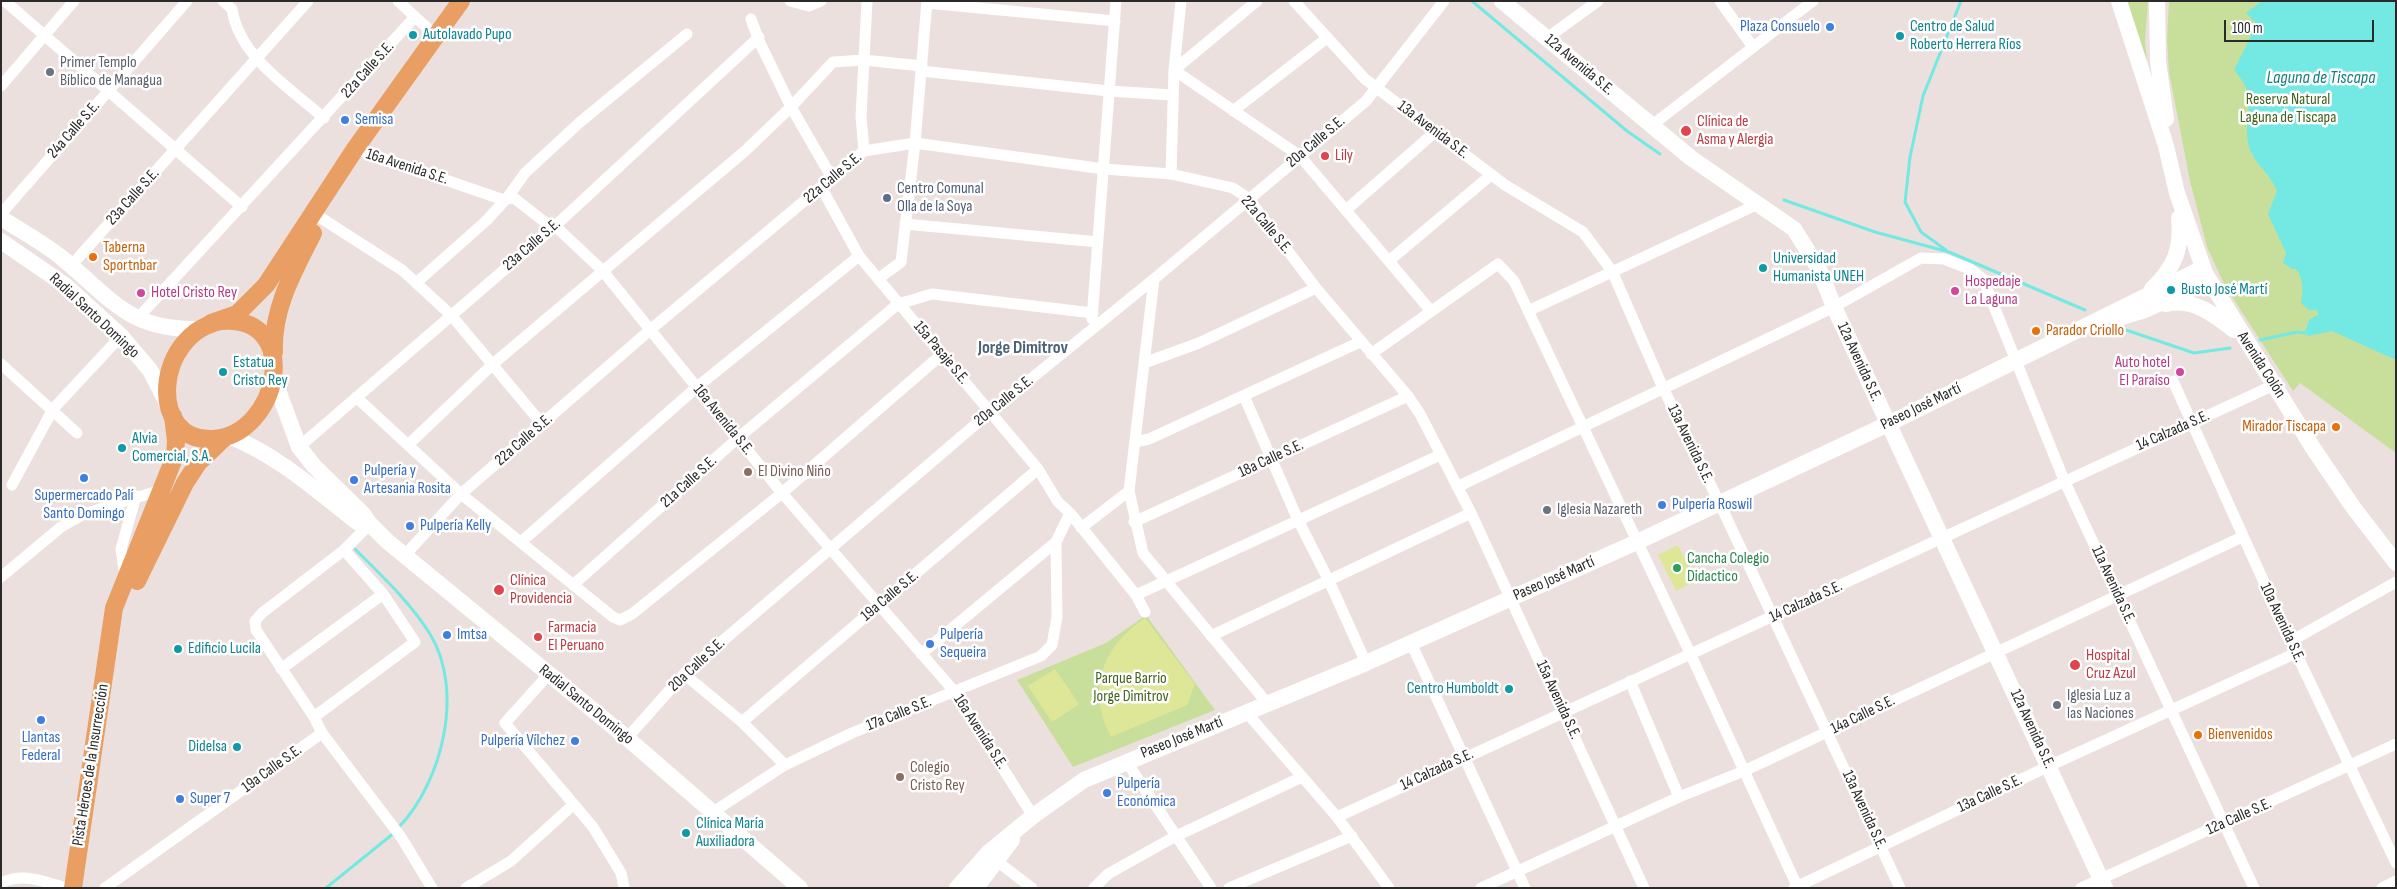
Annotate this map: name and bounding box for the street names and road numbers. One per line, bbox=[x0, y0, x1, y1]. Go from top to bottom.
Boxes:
street label: 12a Avenida S.E. bbox=[1540, 30, 1618, 100]
street label: 22a Calle S.E. bbox=[337, 38, 399, 102]
street label: 24a Calle S.E. bbox=[44, 97, 104, 163]
street label: 13a Avenida S.E. bbox=[1393, 97, 1473, 163]
street label: 20a Calle S.E. bbox=[1283, 112, 1349, 172]
street label: 16a Avenida S.E. bbox=[364, 145, 450, 189]
street label: 22a Calle S.E. bbox=[800, 148, 866, 208]
street label: 23a Calle S.E. bbox=[102, 165, 164, 229]
street label: 22a Calle S.E. bbox=[1236, 192, 1296, 258]
street label: 23a Calle S.E. bbox=[499, 215, 565, 275]
street label: Radial Santo Domingo bbox=[45, 269, 143, 363]
street label: 15a Pasaje S.E. bbox=[909, 317, 973, 389]
street label: 12a Avenida S.E. bbox=[1832, 319, 1886, 405]
street label: Avenida Colón bbox=[2233, 328, 2289, 402]
street label: 20a Calle S.E. bbox=[971, 371, 1037, 431]
street label: Paseo José Martí bbox=[1878, 379, 1964, 435]
street label: 16a Avenida S.E. bbox=[689, 381, 757, 459]
street label: 13a Avenida S.E. bbox=[1663, 402, 1717, 486]
street label: 14 Calzada S.E. bbox=[2133, 406, 2213, 456]
street label: 22a Calle S.E. bbox=[491, 410, 557, 470]
street label: 18a Calle S.E. bbox=[1236, 436, 1306, 482]
street label: 21a Calle S.E. bbox=[657, 452, 721, 512]
street label: 11a Avenida S.E. bbox=[2087, 543, 2139, 627]
street label: Paseo José Martí bbox=[1510, 553, 1598, 605]
street label: 19a Calle S.E. bbox=[857, 566, 923, 626]
street label: 14 Calzada S.E. bbox=[1766, 577, 1846, 627]
street label: 10a Avenida S.E. bbox=[2255, 580, 2309, 666]
street label: 20a Calle S.E. bbox=[665, 634, 729, 696]
street label: 15a Avenida S.E. bbox=[1531, 658, 1585, 742]
street label: Radial Santo Domingo bbox=[535, 661, 637, 749]
street label: Pista Héroes de la Insurrección bbox=[69, 683, 113, 847]
street label: 12a Avenida S.E. bbox=[2005, 686, 2059, 772]
street label: 16a Avenida S.E. bbox=[949, 691, 1011, 773]
street label: 14a Calle S.E. bbox=[1828, 691, 1898, 739]
street label: 17a Calle S.E. bbox=[864, 692, 934, 736]
street label: Paseo José Martí bbox=[1138, 713, 1226, 763]
street label: 19a Calle S.E. bbox=[238, 741, 306, 797]
street label: 14 Calzada S.E. bbox=[1397, 745, 1477, 795]
street label: 13a Avenida S.E. bbox=[1837, 767, 1891, 853]
street label: 13a Calle S.E. bbox=[1955, 771, 2025, 817]
street label: 12a Calle S.E. bbox=[2204, 794, 2274, 840]

